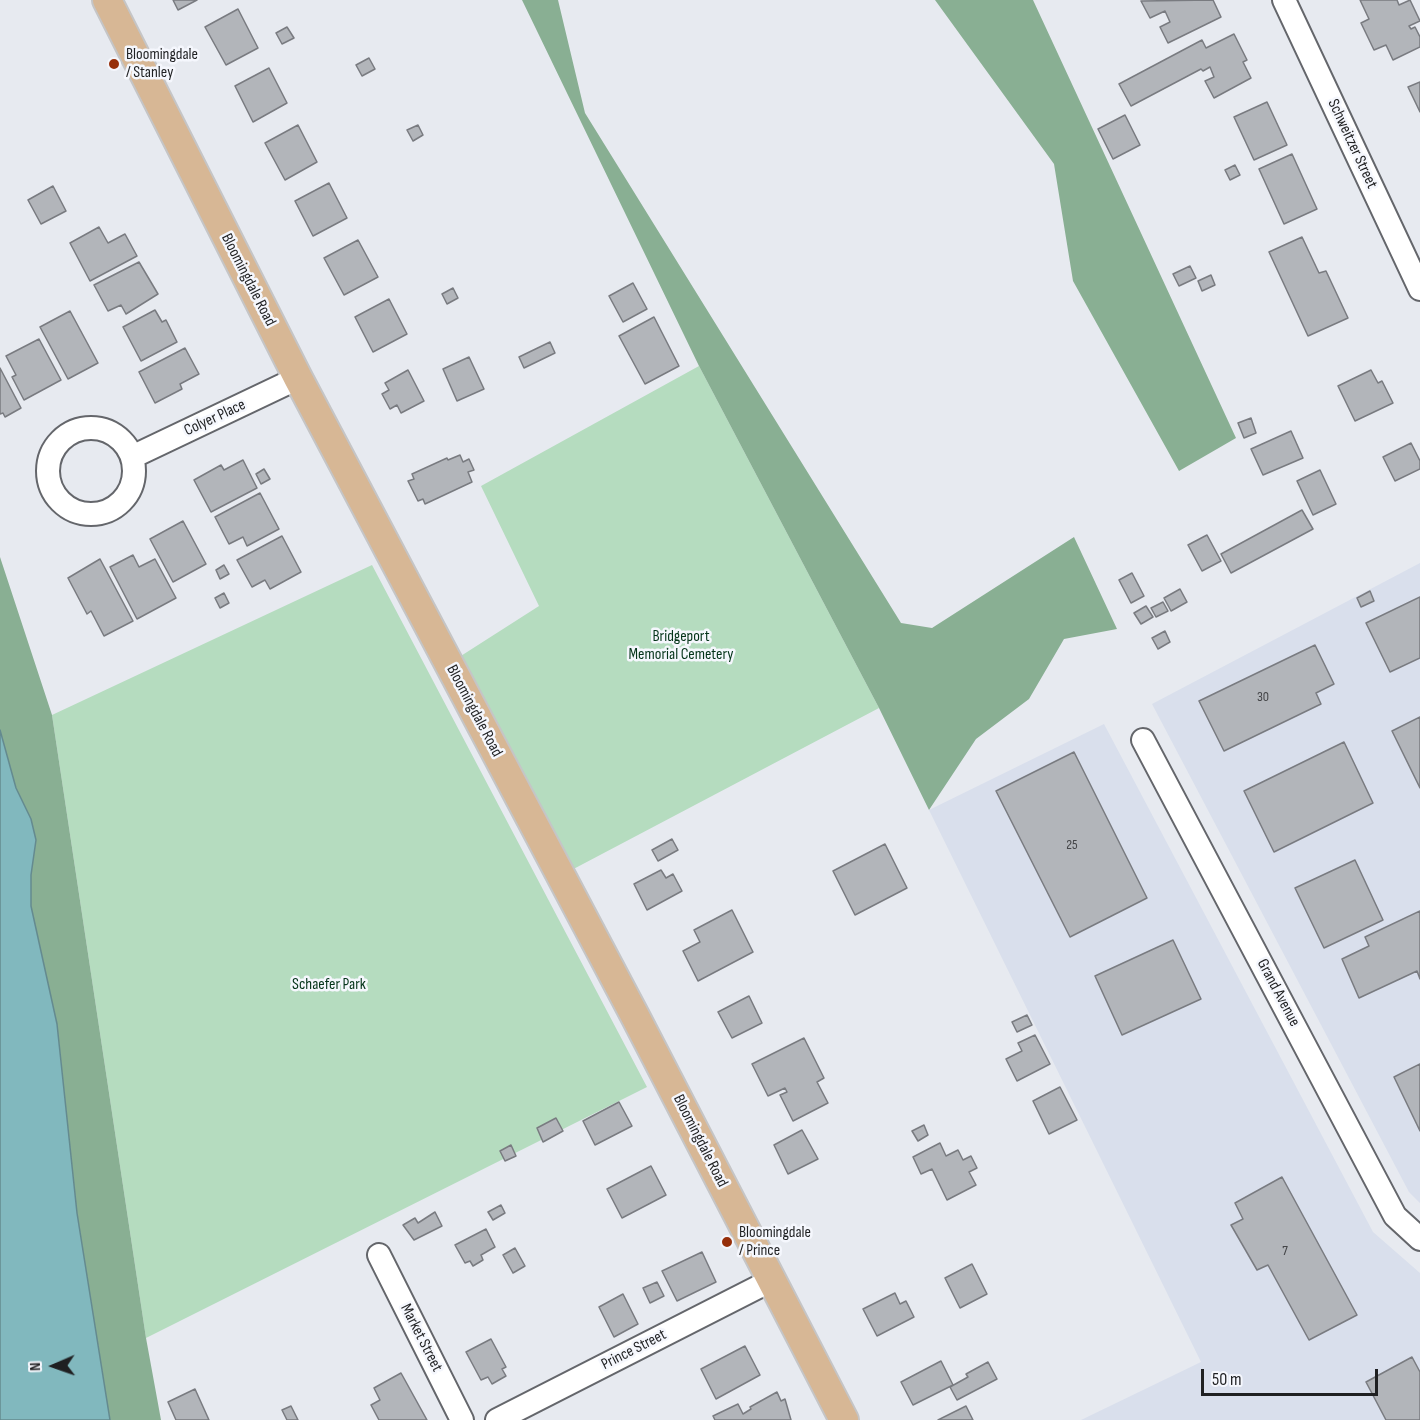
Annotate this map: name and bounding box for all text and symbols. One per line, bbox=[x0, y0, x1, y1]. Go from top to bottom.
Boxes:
place label: Bloomingdale / Stanley bbox=[126, 45, 198, 83]
marker: Bloomingdale / Stanley bbox=[107, 57, 121, 71]
street label: Schweitzer Street bbox=[1323, 96, 1381, 192]
street label: Bloomingdale Road bbox=[216, 231, 280, 329]
street label: Colyer Place bbox=[181, 395, 249, 441]
park label: Bridgeport Memorial Cemetery bbox=[629, 627, 733, 665]
street label: Bloomingdale Road bbox=[442, 662, 506, 760]
house number: 30 bbox=[1257, 689, 1269, 705]
house number: 25 bbox=[1066, 837, 1078, 853]
street label: Grand Avenue bbox=[1252, 956, 1304, 1030]
park label: Schaefer Park bbox=[292, 975, 366, 995]
street label: Bloomingdale Road bbox=[668, 1092, 732, 1190]
place label: Bloomingdale / Prince bbox=[739, 1223, 811, 1261]
marker: Bloomingdale / Prince bbox=[720, 1235, 734, 1249]
house number: 7 bbox=[1282, 1243, 1288, 1259]
street label: Market Street bbox=[396, 1301, 446, 1375]
street label: Prince Street bbox=[598, 1326, 670, 1374]
north arrow bbox=[24, 1336, 84, 1396]
scale bar bbox=[1204, 1357, 1381, 1395]
text: N bbox=[26, 1362, 45, 1371]
text: 50 m bbox=[1212, 1369, 1242, 1390]

